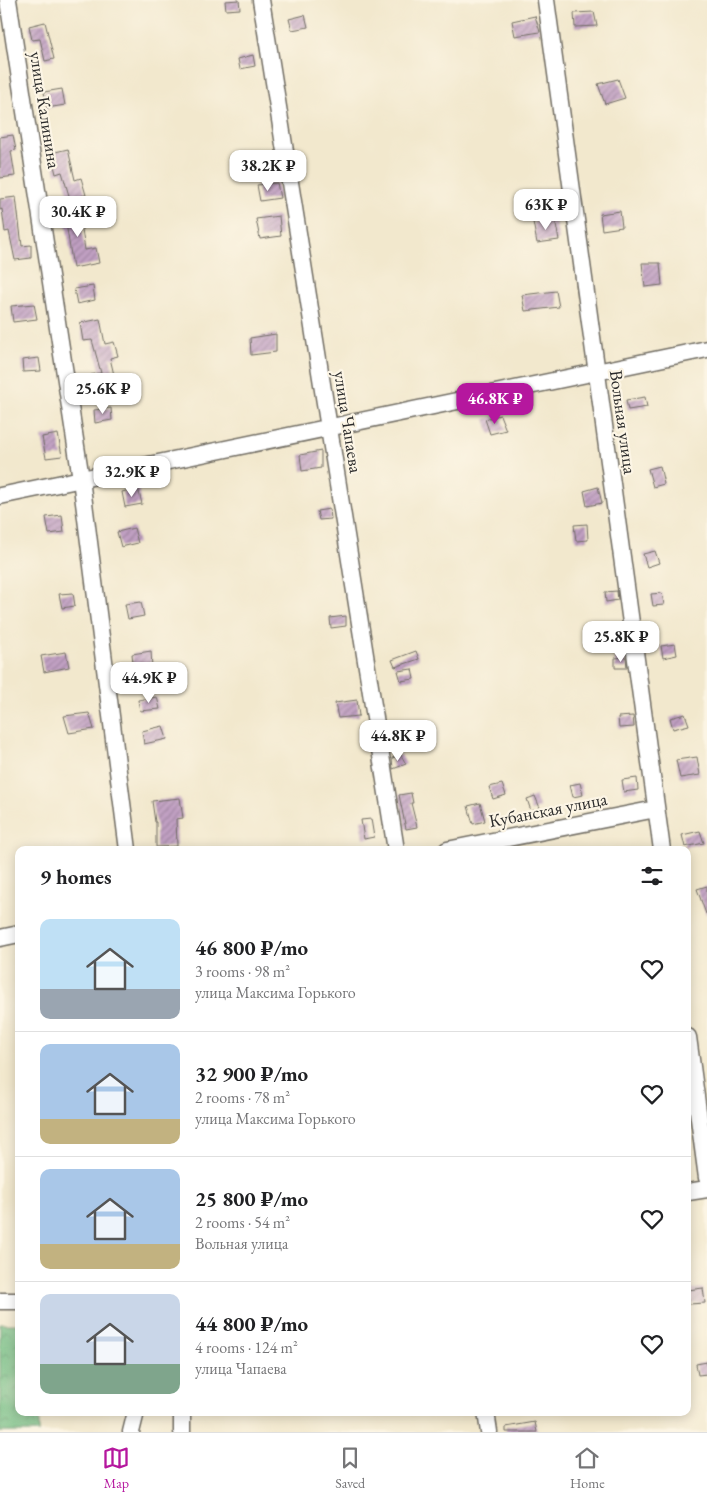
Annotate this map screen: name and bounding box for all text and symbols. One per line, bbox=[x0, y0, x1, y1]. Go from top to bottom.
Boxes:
street label: улица Калинина bbox=[25, 50, 66, 171]
pin: 38.2K ₽ bbox=[222, 150, 314, 192]
text: 38.2K ₽ bbox=[240, 155, 296, 176]
pin: 63K ₽ bbox=[511, 188, 581, 231]
text: 63K ₽ bbox=[525, 194, 567, 215]
pin: 30.4K ₽ bbox=[32, 196, 124, 238]
text: 30.4K ₽ bbox=[50, 201, 106, 222]
street label: Вольная улица bbox=[605, 368, 642, 476]
street label: улица Чапаева bbox=[329, 369, 368, 475]
pin: 25.6K ₽ bbox=[57, 372, 149, 415]
text: 25.6K ₽ bbox=[75, 378, 131, 399]
pin: 46.8K ₽ bbox=[449, 382, 541, 425]
text: 46.8K ₽ bbox=[467, 388, 523, 409]
pin: 32.9K ₽ bbox=[86, 456, 178, 498]
text: 32.9K ₽ bbox=[104, 461, 160, 482]
pin: 25.8K ₽ bbox=[575, 620, 667, 663]
text: 25.8K ₽ bbox=[593, 626, 649, 647]
pin: 44.9K ₽ bbox=[103, 662, 195, 704]
text: 44.9K ₽ bbox=[121, 667, 177, 688]
pin: 44.8K ₽ bbox=[352, 720, 444, 762]
text: 44.8K ₽ bbox=[370, 725, 426, 746]
street label: Кубанская улица bbox=[487, 787, 610, 832]
icon: filters bbox=[638, 862, 666, 890]
text: 9 homes bbox=[40, 863, 112, 890]
text: 46 800 ₽/mo bbox=[195, 934, 308, 961]
icon: home bbox=[80, 939, 140, 999]
icon: heart bbox=[638, 955, 666, 983]
text: 3 rooms · 98 m² bbox=[195, 961, 290, 982]
text: улица Максима Горького bbox=[195, 982, 356, 1003]
text: 32 900 ₽/mo bbox=[195, 1060, 308, 1087]
icon: home bbox=[80, 1064, 140, 1124]
icon: heart bbox=[638, 1080, 666, 1108]
text: 2 rooms · 78 m² bbox=[195, 1087, 290, 1108]
text: улица Максима Горького bbox=[195, 1108, 356, 1129]
text: 25 800 ₽/mo bbox=[195, 1185, 308, 1212]
icon: home bbox=[80, 1189, 140, 1249]
icon: heart bbox=[638, 1205, 666, 1233]
text: 2 rooms · 54 m² bbox=[195, 1212, 290, 1233]
text: Вольная улица bbox=[195, 1233, 288, 1254]
text: 44 800 ₽/mo bbox=[195, 1310, 308, 1337]
icon: home bbox=[80, 1314, 140, 1374]
icon: heart bbox=[638, 1330, 666, 1358]
text: 4 rooms · 124 m² bbox=[195, 1337, 298, 1358]
text: улица Чапаева bbox=[195, 1358, 287, 1379]
tab: Map bbox=[102, 1444, 130, 1492]
tab: Saved bbox=[335, 1444, 365, 1492]
tab: Home bbox=[570, 1444, 605, 1492]

